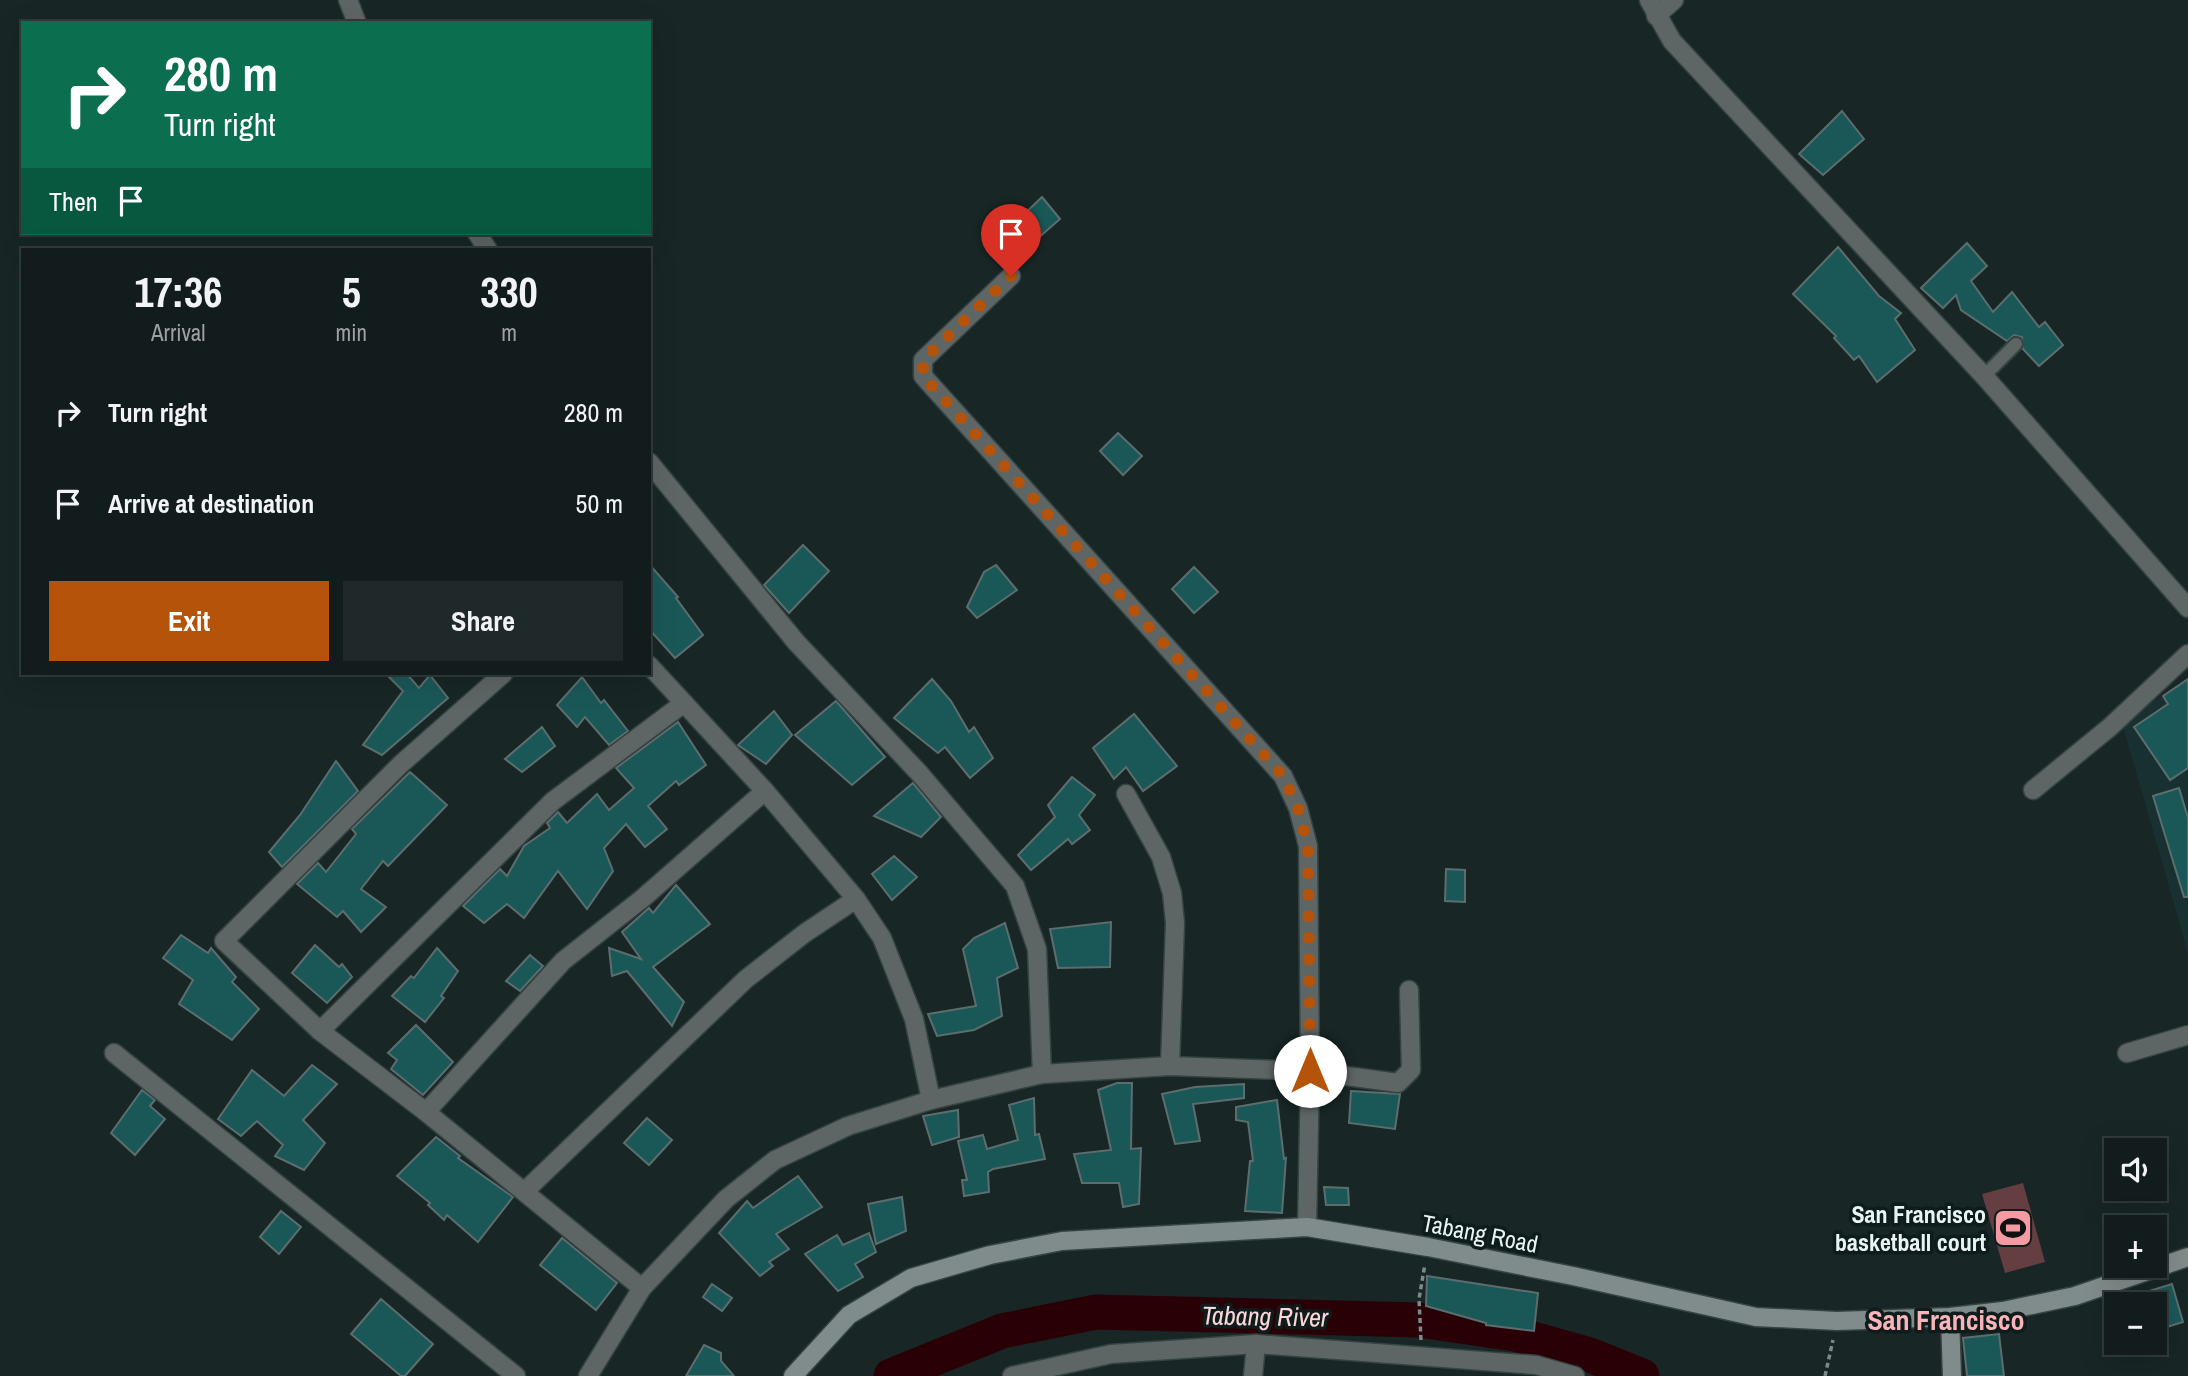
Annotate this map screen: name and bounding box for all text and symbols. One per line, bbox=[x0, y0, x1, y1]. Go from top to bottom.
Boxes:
text: 280 m bbox=[164, 40, 278, 106]
icon: right bbox=[49, 49, 140, 140]
text: Turn right bbox=[164, 103, 276, 146]
icon: arrive bbox=[112, 182, 150, 220]
text: Then bbox=[49, 184, 98, 219]
pin bbox=[981, 204, 1041, 276]
icon: arrive bbox=[992, 215, 1030, 253]
text: 17:36 bbox=[134, 264, 222, 320]
text: 5 bbox=[342, 264, 361, 320]
text: 330 bbox=[480, 264, 538, 320]
text: Arrival bbox=[151, 317, 206, 348]
text: min bbox=[336, 317, 367, 348]
text: m bbox=[501, 317, 517, 348]
icon: right bbox=[49, 394, 87, 432]
text: Turn right bbox=[108, 395, 207, 430]
text: 280 m bbox=[564, 395, 623, 430]
icon: arrive bbox=[49, 485, 87, 523]
text: Arrive at destination bbox=[108, 486, 314, 521]
text: 50 m bbox=[576, 486, 623, 521]
button: Exit bbox=[49, 581, 329, 661]
button: Share bbox=[343, 581, 623, 661]
position arrow bbox=[1273, 1034, 1347, 1108]
map controls bbox=[2104, 1138, 2167, 1355]
button: sound bbox=[2104, 1138, 2167, 1201]
place label: San Francisco basketball court bbox=[1835, 1198, 1986, 1258]
street label: Tabang Road bbox=[1419, 1206, 1541, 1260]
sports icon: San Francisco basketball court bbox=[1992, 1207, 2034, 1249]
button: + bbox=[2104, 1215, 2167, 1278]
button: − bbox=[2104, 1292, 2167, 1355]
water label: Tabang River bbox=[1202, 1297, 1329, 1335]
district label: San Francisco bbox=[1868, 1301, 2024, 1339]

